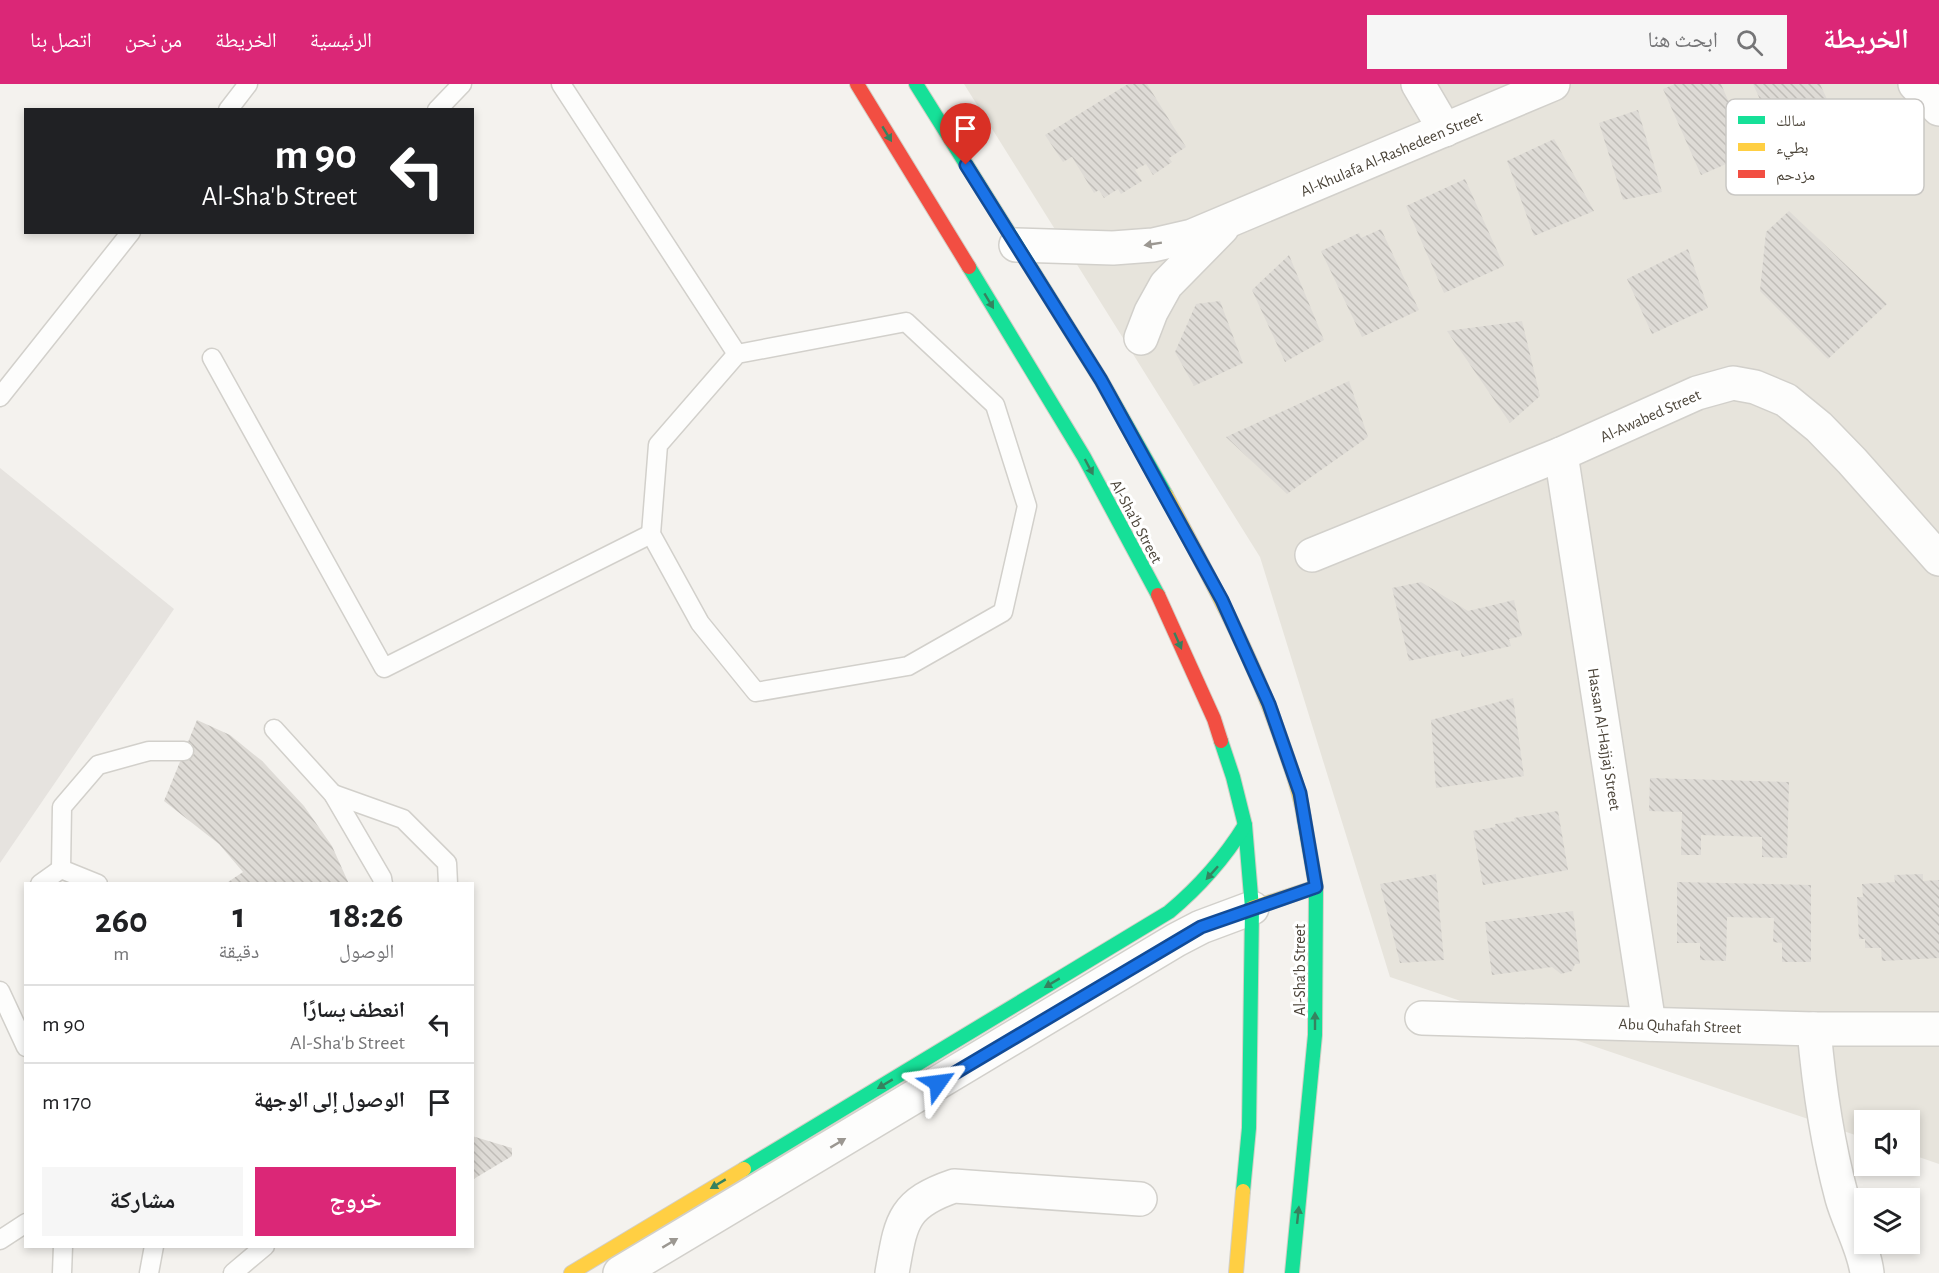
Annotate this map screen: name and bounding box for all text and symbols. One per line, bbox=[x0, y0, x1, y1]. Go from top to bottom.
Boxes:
search box bbox=[1367, 15, 1787, 69]
icon: search bbox=[1733, 26, 1766, 59]
text: الخريطة bbox=[1823, 26, 1909, 54]
text: ابحث هنا bbox=[1647, 29, 1718, 51]
text: اتصل بنا bbox=[30, 30, 92, 51]
text: من نحن bbox=[125, 30, 182, 51]
text: الخريطة bbox=[215, 30, 277, 51]
text: الرئيسية bbox=[310, 30, 372, 51]
legend bbox=[1726, 99, 1924, 195]
pin bbox=[940, 103, 991, 165]
street label: Al-Khulafa Al-Rashedeen Street bbox=[1298, 108, 1485, 199]
icon: arrive bbox=[949, 112, 982, 145]
text: سالك bbox=[1776, 113, 1806, 129]
one-way arrow bbox=[882, 126, 893, 142]
icon: left bbox=[378, 132, 456, 210]
text: 90 m bbox=[275, 134, 357, 176]
text: بطيء bbox=[1776, 140, 1808, 160]
text: مزدحم bbox=[1776, 167, 1815, 185]
text: Al-Sha'b Street bbox=[202, 183, 357, 210]
one-way arrow bbox=[1144, 240, 1163, 249]
one-way arrow bbox=[983, 293, 994, 309]
street label: Al-Awabed Street bbox=[1598, 387, 1703, 445]
one-way arrow bbox=[1084, 459, 1094, 476]
street label: Al-Sha'b Street bbox=[1107, 477, 1165, 566]
one-way arrow bbox=[1174, 632, 1184, 650]
street label: Hassan Al-Hajjaj Street bbox=[1584, 667, 1623, 812]
one-way arrow bbox=[1206, 865, 1219, 880]
text: 1 bbox=[232, 898, 245, 934]
text: 18:26 bbox=[330, 898, 403, 934]
text: 260 bbox=[95, 903, 148, 939]
street label: Al-Sha'b Street bbox=[1292, 924, 1308, 1016]
text: دقيقة bbox=[219, 942, 259, 962]
text: الوصول bbox=[339, 942, 394, 962]
text: m bbox=[113, 944, 129, 964]
one-way arrow bbox=[1043, 978, 1060, 988]
text: انعطف يسارًا bbox=[302, 999, 405, 1021]
icon: left bbox=[423, 1008, 456, 1041]
one-way arrow bbox=[1310, 1011, 1320, 1030]
text: 90 m bbox=[42, 1013, 85, 1035]
street label: Abu Quhafah Street bbox=[1618, 1016, 1742, 1037]
text: Al-Sha'b Street bbox=[290, 1033, 405, 1053]
position arrow bbox=[906, 1051, 970, 1115]
one-way arrow bbox=[877, 1078, 893, 1089]
icon: arrive bbox=[423, 1086, 456, 1119]
text: الوصول إلى الوجهة bbox=[254, 1089, 405, 1111]
text: 170 m bbox=[42, 1091, 92, 1113]
map controls bbox=[1854, 1110, 1920, 1254]
button: sound bbox=[1854, 1110, 1920, 1176]
one-way arrow bbox=[830, 1137, 846, 1148]
button: مشاركة bbox=[42, 1167, 243, 1236]
button: خروج bbox=[255, 1167, 456, 1236]
one-way arrow bbox=[710, 1179, 726, 1190]
button: layers bbox=[1854, 1188, 1920, 1254]
one-way arrow bbox=[1293, 1205, 1302, 1224]
one-way arrow bbox=[662, 1238, 679, 1248]

